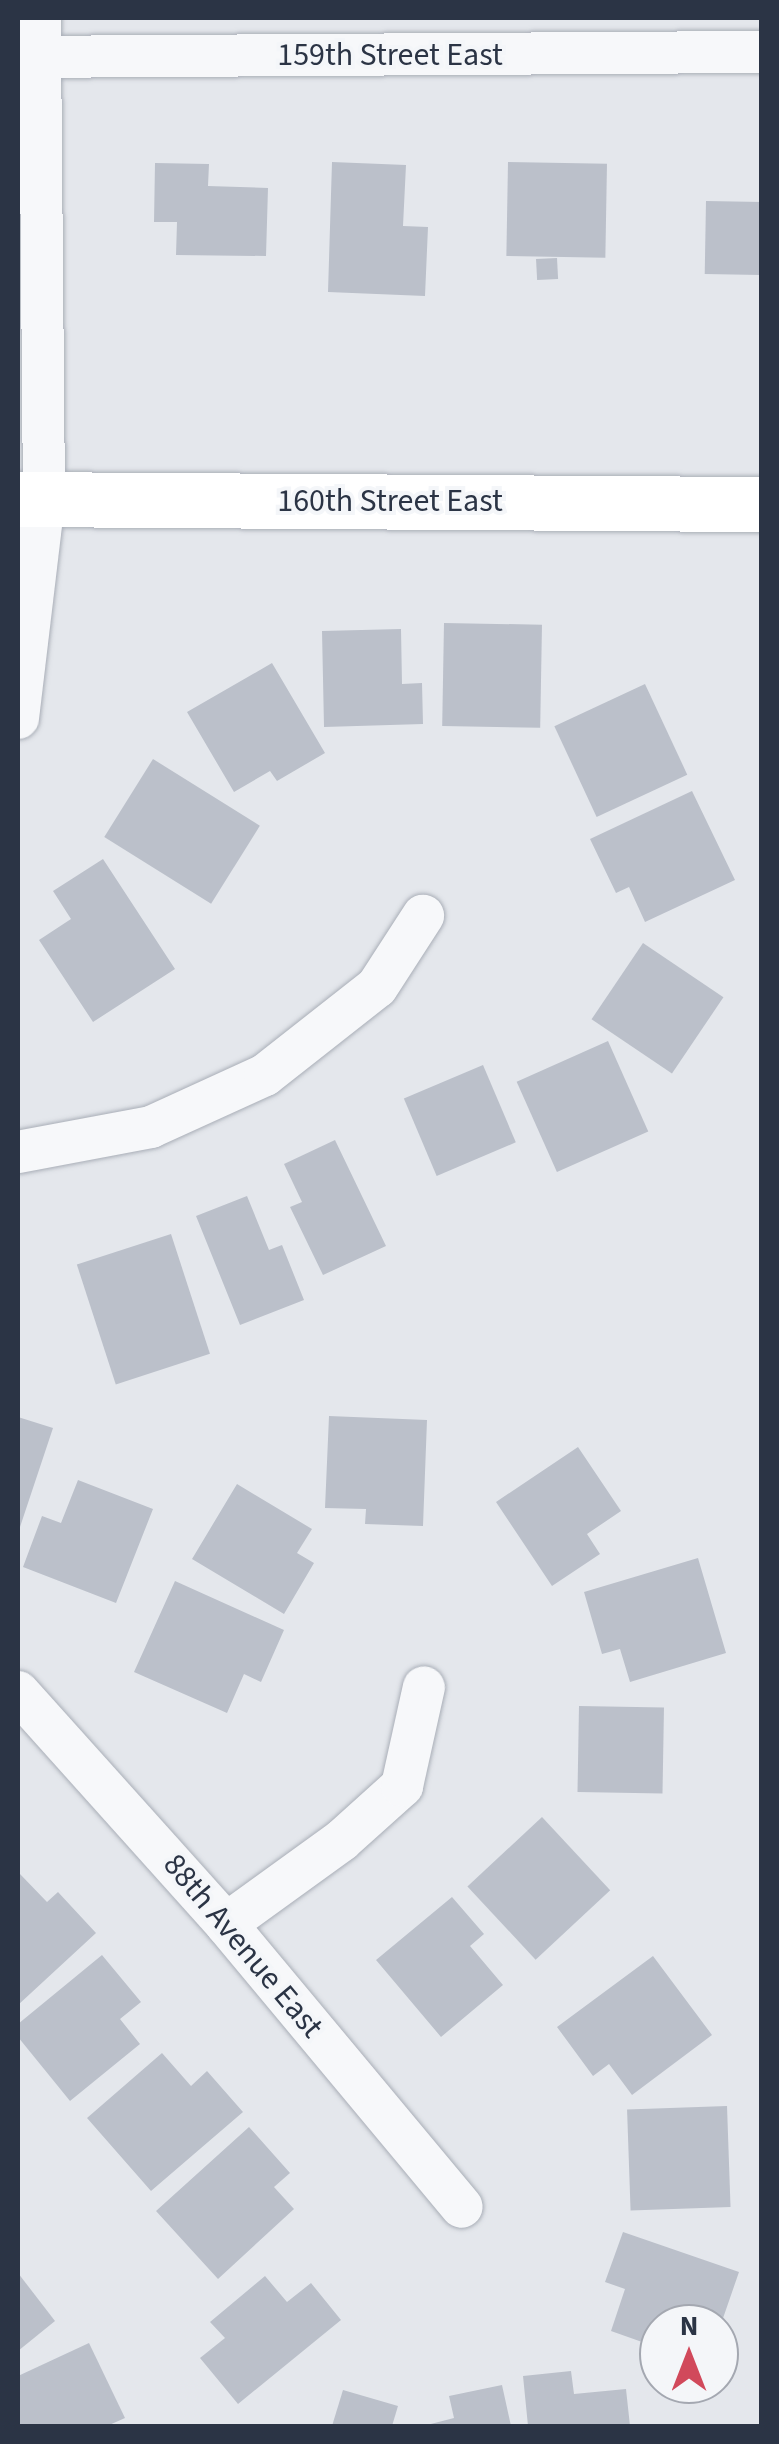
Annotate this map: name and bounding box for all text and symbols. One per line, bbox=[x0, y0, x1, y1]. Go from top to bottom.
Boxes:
street label: 159th Street East bbox=[277, 36, 503, 74]
street label: 160th Street East bbox=[277, 482, 503, 520]
street label: 88th Avenue East bbox=[155, 1846, 331, 2046]
north arrow bbox=[639, 2304, 739, 2404]
text: N bbox=[680, 2306, 698, 2346]

